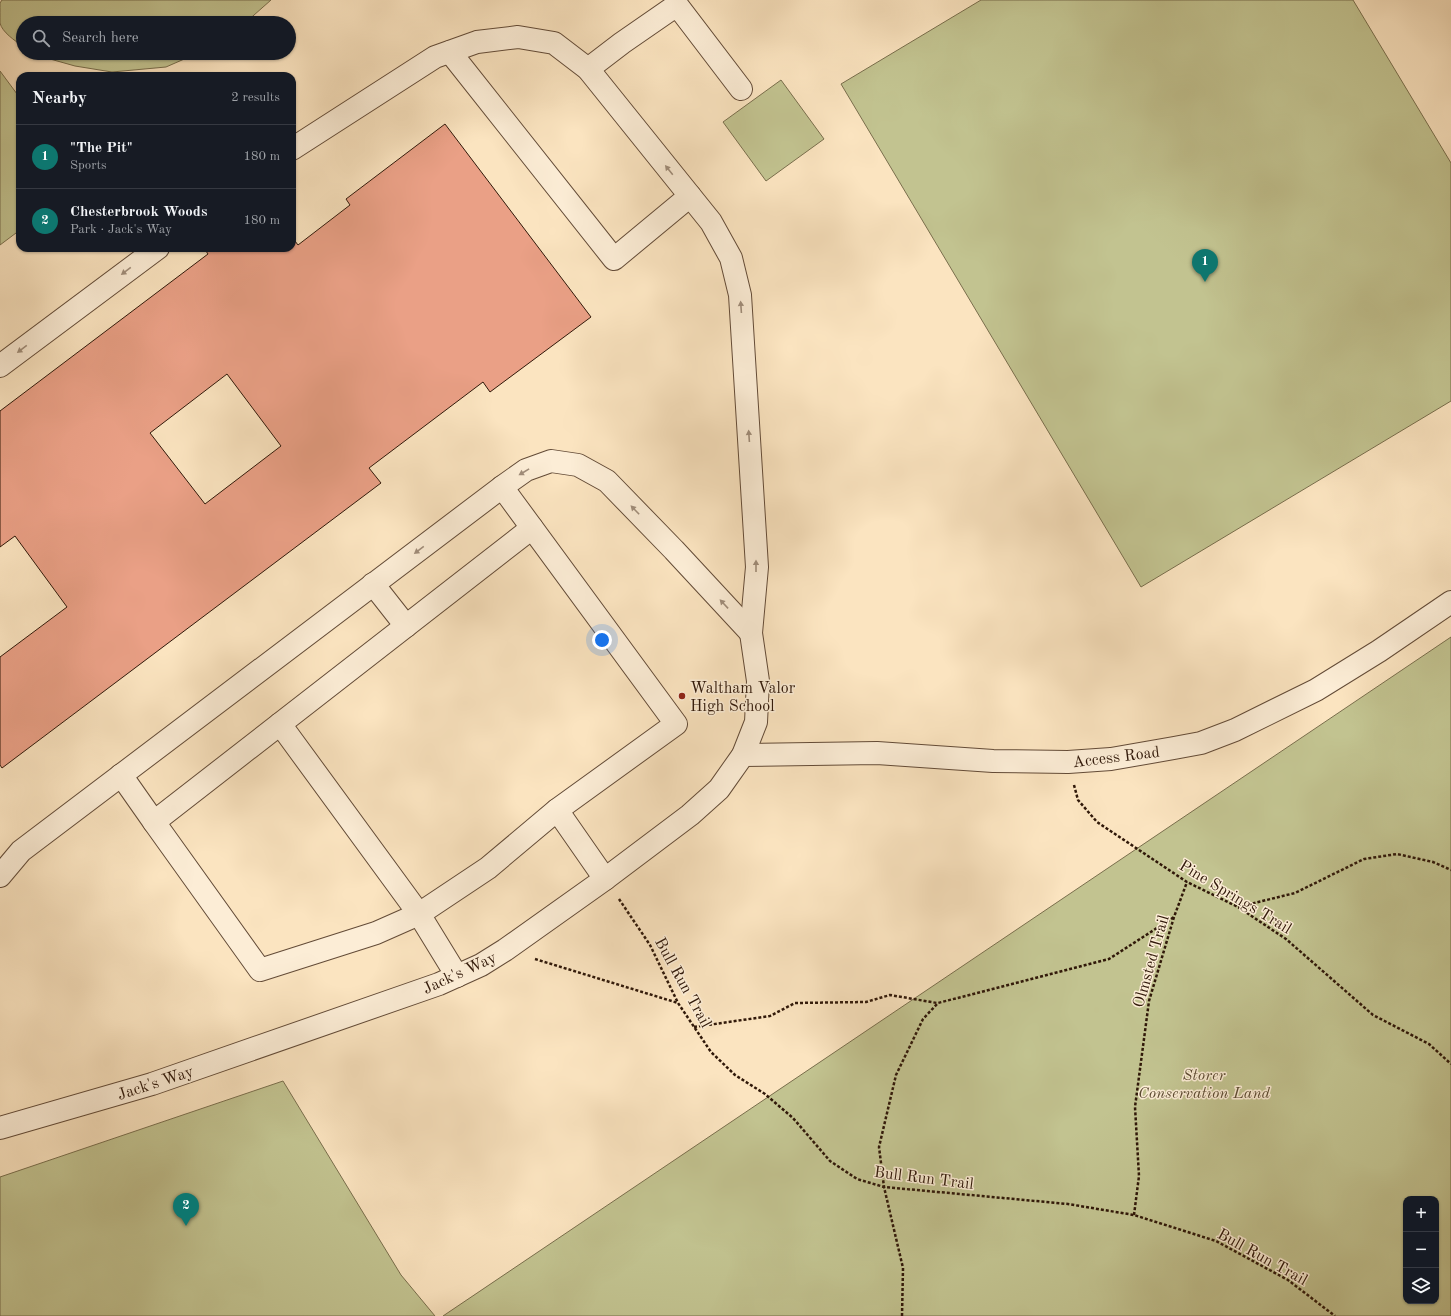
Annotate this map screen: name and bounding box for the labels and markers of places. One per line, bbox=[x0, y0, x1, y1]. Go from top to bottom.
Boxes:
pin: 1 bbox=[1192, 249, 1218, 282]
place label: Waltham Valor High School bbox=[690, 681, 796, 715]
marker: Waltham Valor High School bbox=[677, 691, 687, 701]
pin: 2 bbox=[173, 1193, 199, 1226]

